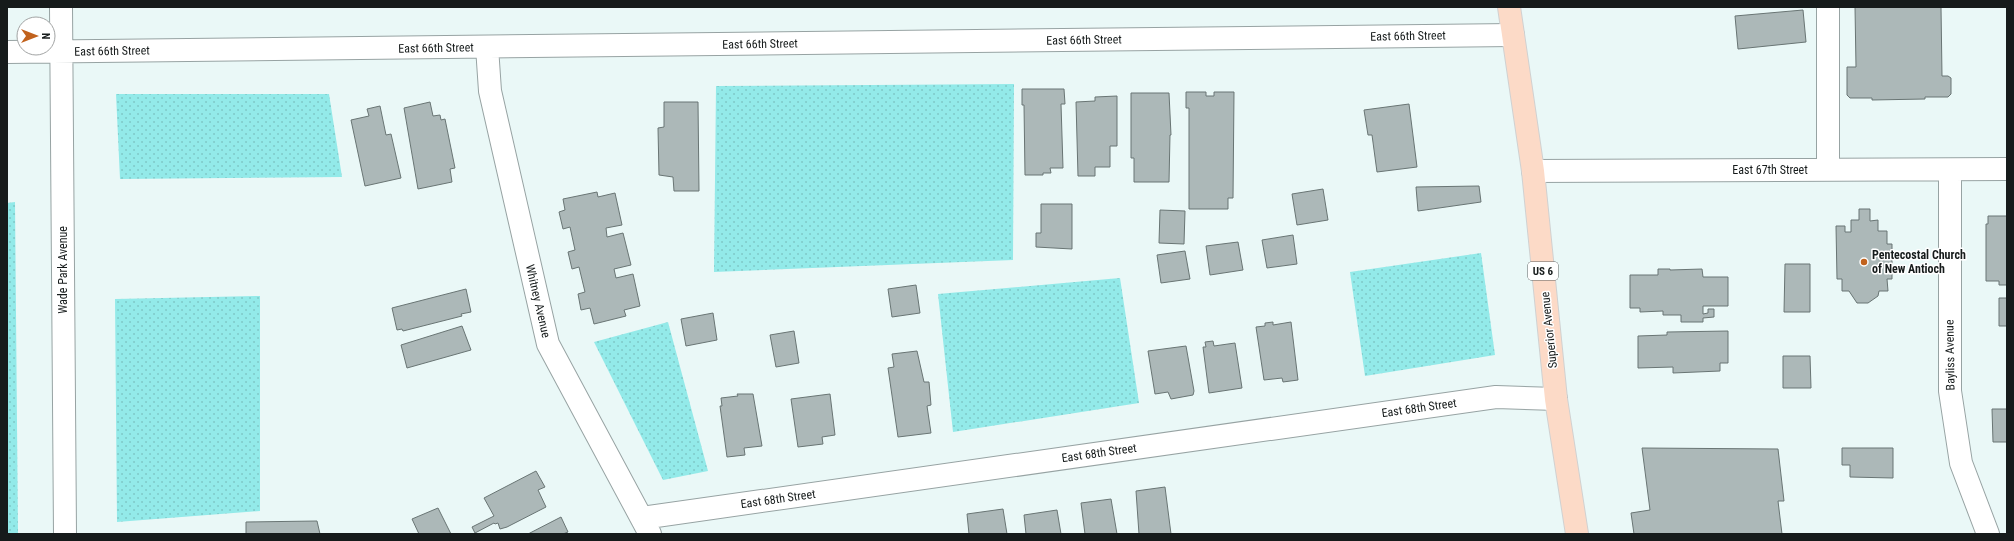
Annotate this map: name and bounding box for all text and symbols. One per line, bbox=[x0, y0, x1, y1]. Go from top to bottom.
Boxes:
north arrow bbox=[16, 16, 56, 56]
street label: East 66th Street bbox=[1370, 28, 1446, 44]
street label: East 66th Street bbox=[1046, 32, 1122, 48]
text: N bbox=[39, 33, 52, 40]
street label: East 66th Street bbox=[722, 36, 798, 52]
street label: East 66th Street bbox=[398, 40, 474, 56]
street label: East 66th Street bbox=[74, 43, 150, 59]
street label: East 67th Street bbox=[1732, 163, 1808, 177]
street label: Wade Park Avenue bbox=[56, 226, 70, 314]
place label: Pentecostal Church of New Antioch bbox=[1872, 248, 1966, 276]
marker: Pentecostal Church of New Antioch bbox=[1859, 257, 1869, 267]
road number: US 6 bbox=[1528, 262, 1558, 280]
street label: Whitney Avenue bbox=[523, 263, 553, 339]
street label: Superior Avenue bbox=[1538, 291, 1560, 369]
street label: Bayliss Avenue bbox=[1942, 319, 1958, 391]
street label: East 68th Street bbox=[1381, 396, 1458, 420]
street label: East 68th Street bbox=[1061, 441, 1138, 465]
street label: East 68th Street bbox=[740, 487, 817, 511]

